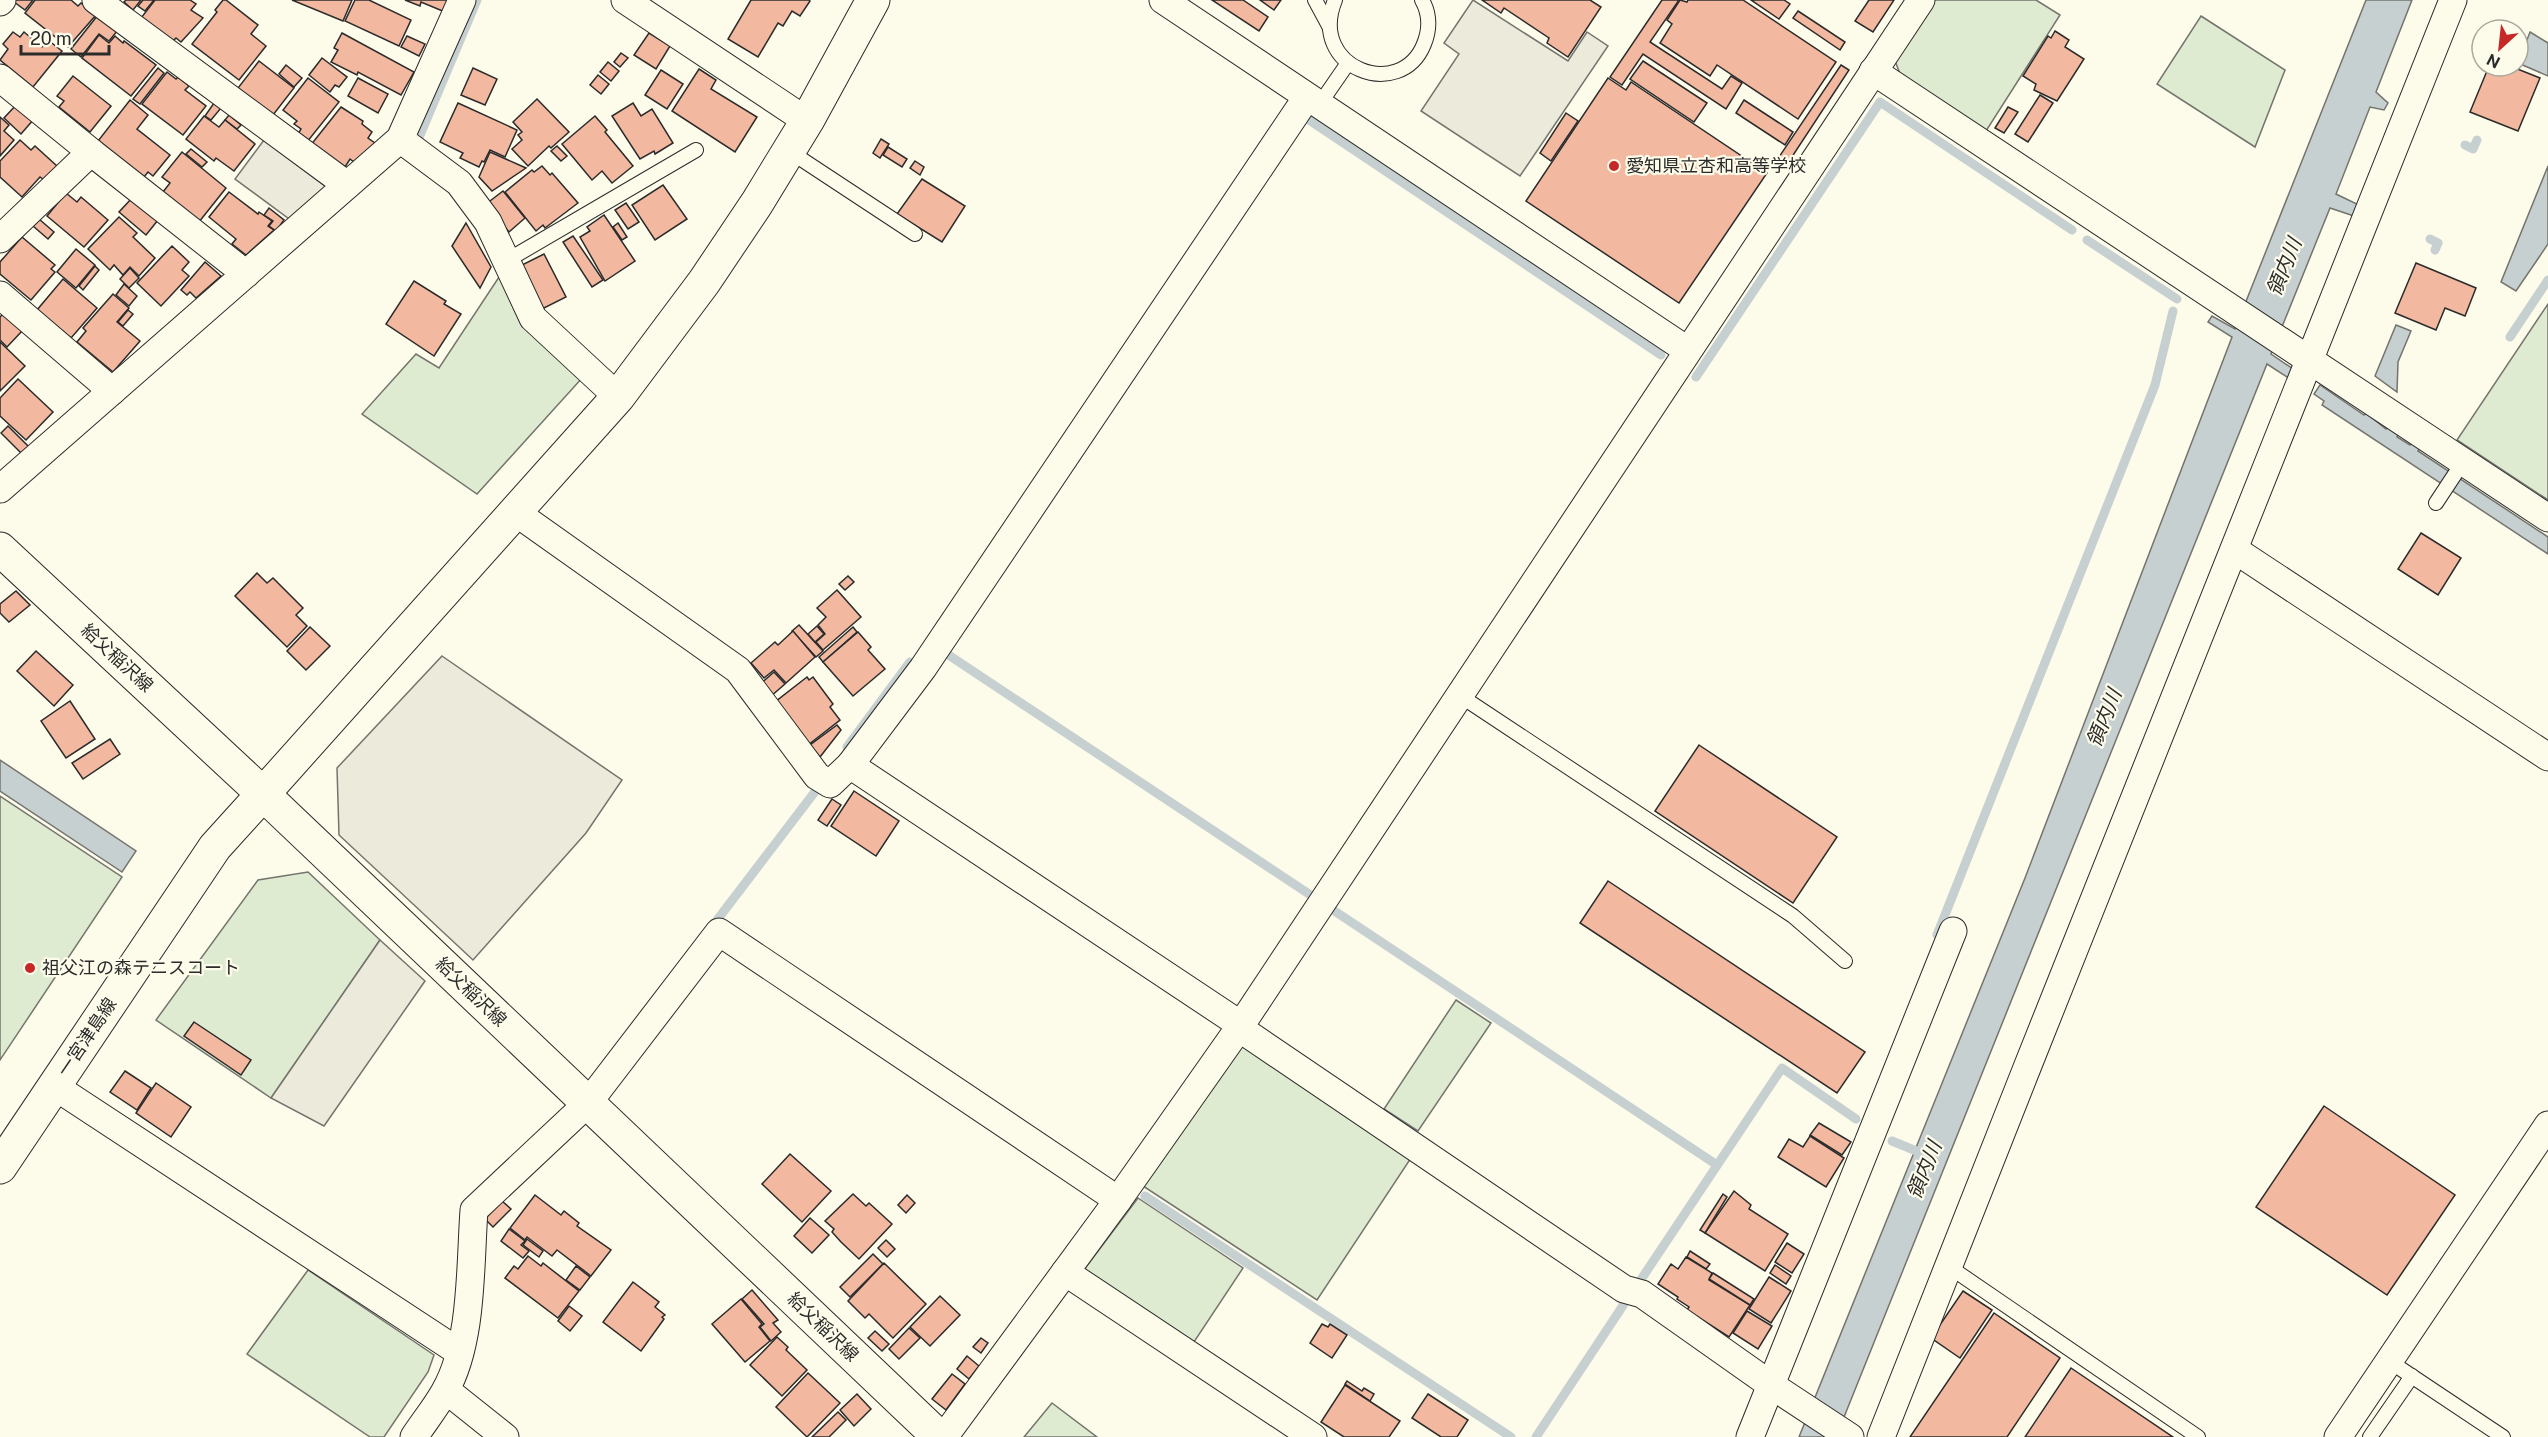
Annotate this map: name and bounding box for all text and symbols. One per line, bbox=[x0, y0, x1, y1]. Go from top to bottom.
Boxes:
scale bar bbox=[21, 18, 110, 56]
north arrow bbox=[2470, 18, 2530, 78]
text: 20 m bbox=[30, 28, 72, 49]
text: N bbox=[2484, 50, 2503, 72]
place label: 愛知県立杏和高等学校 bbox=[1626, 155, 1806, 176]
marker: 愛知県立杏和高等学校 bbox=[1607, 159, 1621, 173]
water label: 領内川 bbox=[2262, 233, 2307, 299]
street label: 給父稲沢線 bbox=[77, 619, 157, 696]
water label: 領内川 bbox=[2082, 684, 2127, 750]
street label: 給父稲沢線 bbox=[432, 953, 511, 1030]
place label: 祖父江の森テニスコート bbox=[42, 957, 240, 978]
marker: 祖父江の森テニスコート bbox=[23, 961, 37, 975]
street label: 一宮津島線 bbox=[53, 994, 120, 1080]
water label: 領内川 bbox=[1902, 1136, 1947, 1202]
street label: 給父稲沢線 bbox=[784, 1288, 863, 1365]

